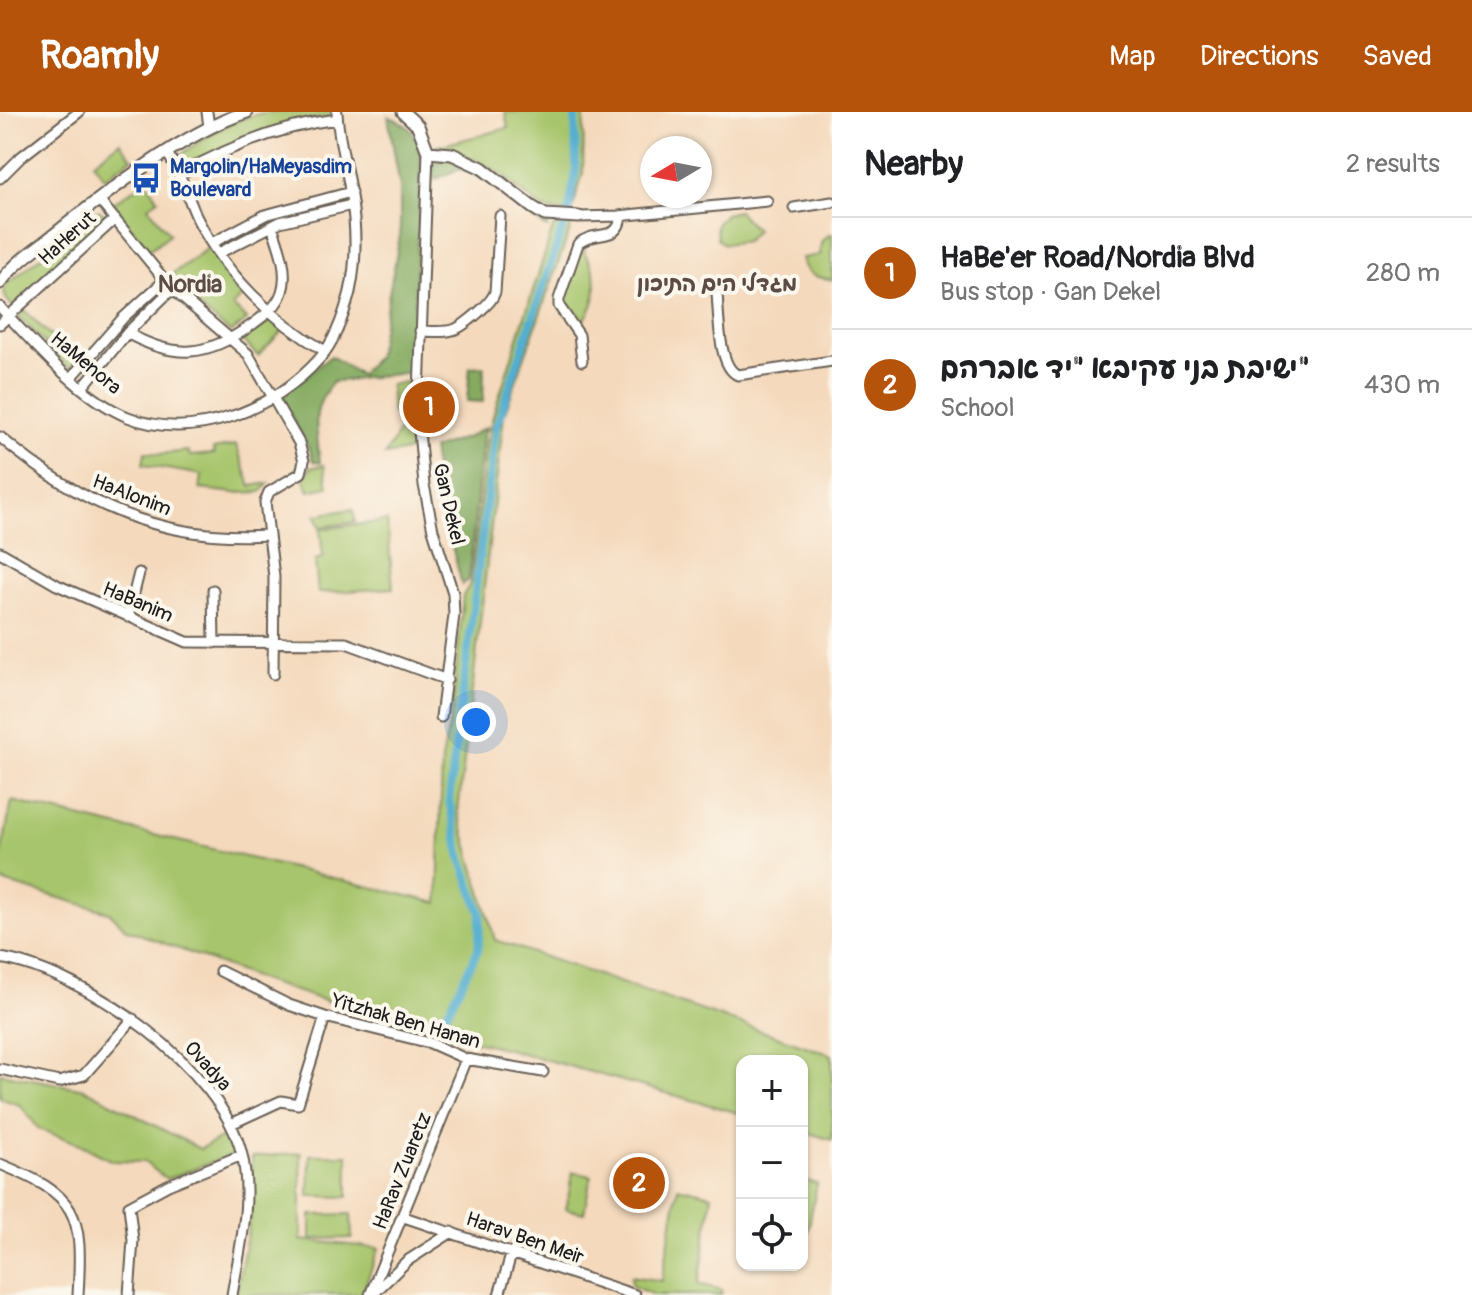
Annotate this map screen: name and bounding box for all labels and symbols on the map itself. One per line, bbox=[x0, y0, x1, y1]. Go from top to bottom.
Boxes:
north arrow bbox=[640, 136, 712, 208]
place label: Margolin/HaMeyasdim Boulevard bbox=[170, 154, 352, 202]
bus stop icon: Margolin/HaMeyasdim Boulevard bbox=[129, 161, 163, 195]
street label: HaHerut bbox=[33, 205, 102, 270]
district label: Nordia bbox=[158, 270, 222, 299]
district label: מגדלי הים התיכון bbox=[637, 270, 797, 298]
street label: HaMenora bbox=[46, 326, 126, 400]
pin: 1 bbox=[403, 377, 455, 437]
street label: Gan Dekel bbox=[427, 461, 471, 547]
street label: HaAlonim bbox=[89, 469, 175, 521]
street label: HaBanim bbox=[99, 576, 177, 628]
your location bbox=[456, 702, 496, 742]
street label: Yitzhak Ben Hanan bbox=[328, 988, 483, 1054]
street label: Ovadya bbox=[179, 1036, 237, 1096]
street label: HaRav Zuaretz bbox=[367, 1109, 437, 1233]
pin: 2 bbox=[613, 1153, 665, 1213]
street label: Harav Ben Meir bbox=[463, 1206, 587, 1270]

